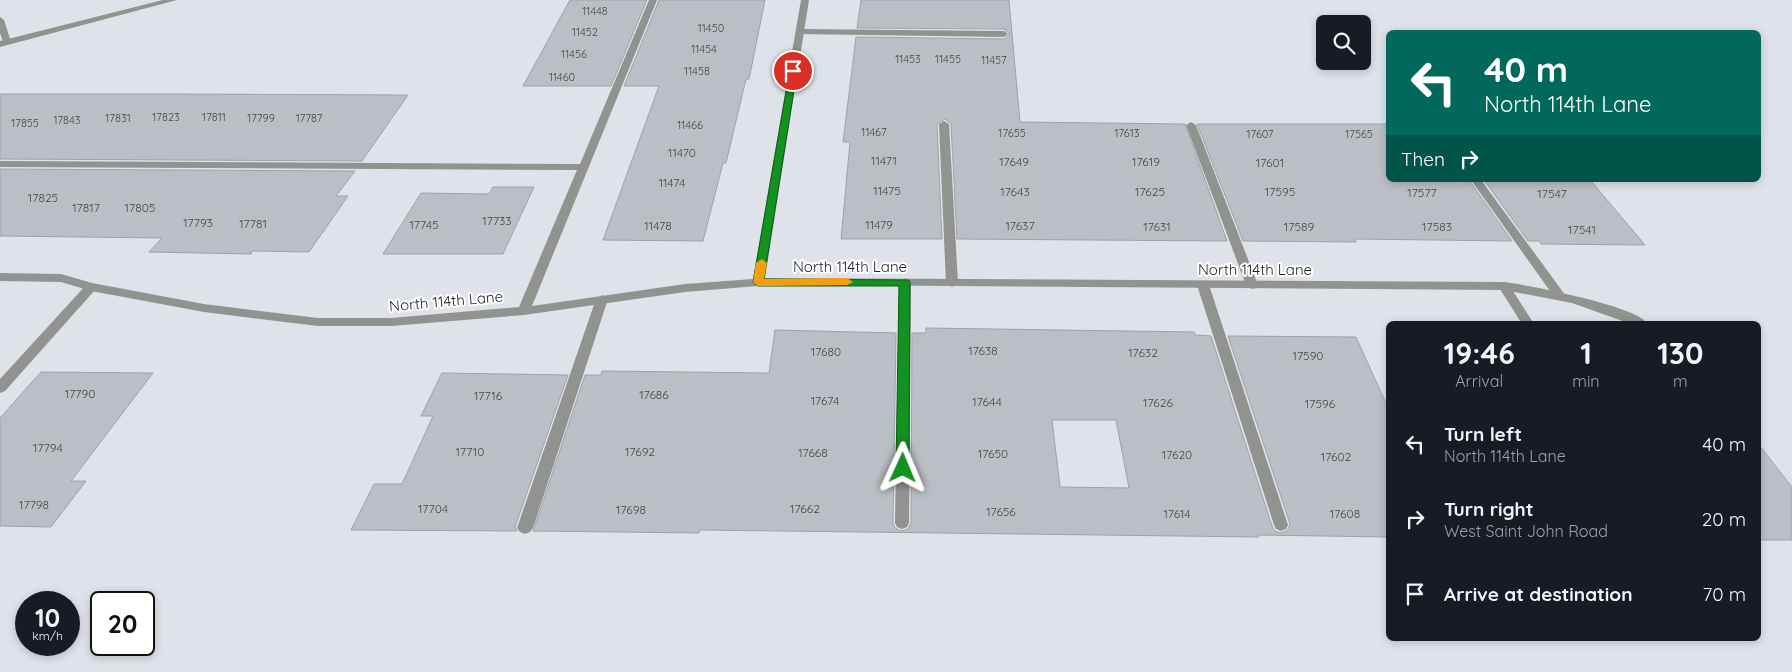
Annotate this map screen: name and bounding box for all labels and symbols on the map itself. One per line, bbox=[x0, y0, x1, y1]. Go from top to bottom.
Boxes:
house number: 11448 bbox=[582, 4, 608, 18]
house number: 11450 bbox=[698, 21, 724, 35]
house number: 11452 bbox=[572, 25, 598, 39]
house number: 11454 bbox=[691, 42, 717, 56]
house number: 11456 bbox=[561, 47, 587, 61]
pin bbox=[772, 50, 814, 92]
house number: 11453 bbox=[895, 52, 921, 66]
house number: 11455 bbox=[935, 52, 961, 66]
house number: 11457 bbox=[981, 53, 1007, 67]
house number: 11458 bbox=[684, 64, 710, 78]
house number: 11460 bbox=[549, 70, 575, 84]
house number: 17823 bbox=[152, 110, 180, 124]
house number: 17811 bbox=[202, 110, 226, 124]
house number: 17831 bbox=[105, 111, 131, 125]
house number: 17799 bbox=[247, 111, 275, 125]
house number: 17787 bbox=[296, 111, 323, 125]
house number: 17843 bbox=[53, 113, 81, 127]
house number: 17855 bbox=[11, 116, 39, 130]
house number: 11466 bbox=[677, 118, 703, 132]
house number: 11467 bbox=[861, 125, 887, 139]
house number: 17655 bbox=[998, 126, 1026, 140]
house number: 17613 bbox=[1114, 126, 1140, 140]
house number: 17607 bbox=[1247, 127, 1274, 141]
house number: 17565 bbox=[1345, 127, 1373, 141]
house number: 11470 bbox=[668, 145, 696, 160]
house number: 11471 bbox=[871, 153, 897, 168]
house number: 17649 bbox=[999, 154, 1029, 169]
house number: 17619 bbox=[1132, 154, 1160, 169]
house number: 17601 bbox=[1256, 155, 1284, 170]
house number: 11474 bbox=[659, 175, 685, 190]
house number: 11475 bbox=[873, 183, 901, 198]
house number: 17643 bbox=[1000, 184, 1030, 199]
house number: 17625 bbox=[1135, 184, 1165, 199]
house number: 17595 bbox=[1265, 184, 1295, 199]
house number: 17577 bbox=[1407, 185, 1437, 200]
house number: 17547 bbox=[1537, 186, 1567, 201]
house number: 17825 bbox=[28, 190, 58, 205]
house number: 17817 bbox=[72, 200, 100, 215]
house number: 17805 bbox=[125, 200, 155, 215]
house number: 17733 bbox=[482, 213, 512, 228]
house number: 17793 bbox=[183, 215, 213, 230]
house number: 17781 bbox=[239, 216, 267, 231]
house number: 17745 bbox=[409, 217, 439, 232]
house number: 11479 bbox=[865, 217, 893, 232]
house number: 11478 bbox=[644, 218, 672, 233]
house number: 17637 bbox=[1005, 218, 1035, 233]
house number: 17631 bbox=[1143, 219, 1171, 234]
house number: 17589 bbox=[1284, 219, 1314, 234]
house number: 17583 bbox=[1422, 219, 1452, 234]
house number: 17541 bbox=[1568, 222, 1596, 237]
street label: North 114th Lane bbox=[793, 257, 907, 276]
street label: North 114th Lane bbox=[1198, 260, 1312, 279]
street label: North 114th Lane bbox=[388, 287, 504, 315]
house number: 17638 bbox=[968, 343, 998, 358]
house number: 17680 bbox=[811, 344, 841, 359]
house number: 17632 bbox=[1128, 345, 1158, 360]
house number: 17590 bbox=[1293, 348, 1323, 363]
house number: 17790 bbox=[65, 386, 95, 401]
house number: 17686 bbox=[639, 387, 669, 402]
house number: 17716 bbox=[474, 388, 503, 403]
house number: 17674 bbox=[811, 393, 839, 408]
house number: 17644 bbox=[972, 394, 1002, 409]
house number: 17626 bbox=[1143, 395, 1173, 410]
house number: 17596 bbox=[1305, 396, 1336, 411]
house number: 17794 bbox=[33, 440, 63, 455]
position arrow bbox=[876, 441, 928, 493]
house number: 17710 bbox=[456, 444, 484, 459]
house number: 17692 bbox=[625, 444, 655, 459]
house number: 17668 bbox=[798, 445, 828, 460]
house number: 17650 bbox=[978, 446, 1008, 461]
house number: 17620 bbox=[1162, 447, 1192, 462]
house number: 17602 bbox=[1321, 449, 1352, 464]
house number: 17798 bbox=[19, 497, 49, 512]
house number: 17704 bbox=[418, 501, 448, 516]
house number: 17662 bbox=[790, 501, 820, 516]
house number: 17698 bbox=[616, 502, 646, 517]
house number: 17656 bbox=[986, 504, 1016, 519]
house number: 17614 bbox=[1163, 506, 1191, 521]
house number: 17608 bbox=[1330, 506, 1360, 521]
speed limit sign: 20 bbox=[90, 591, 155, 656]

